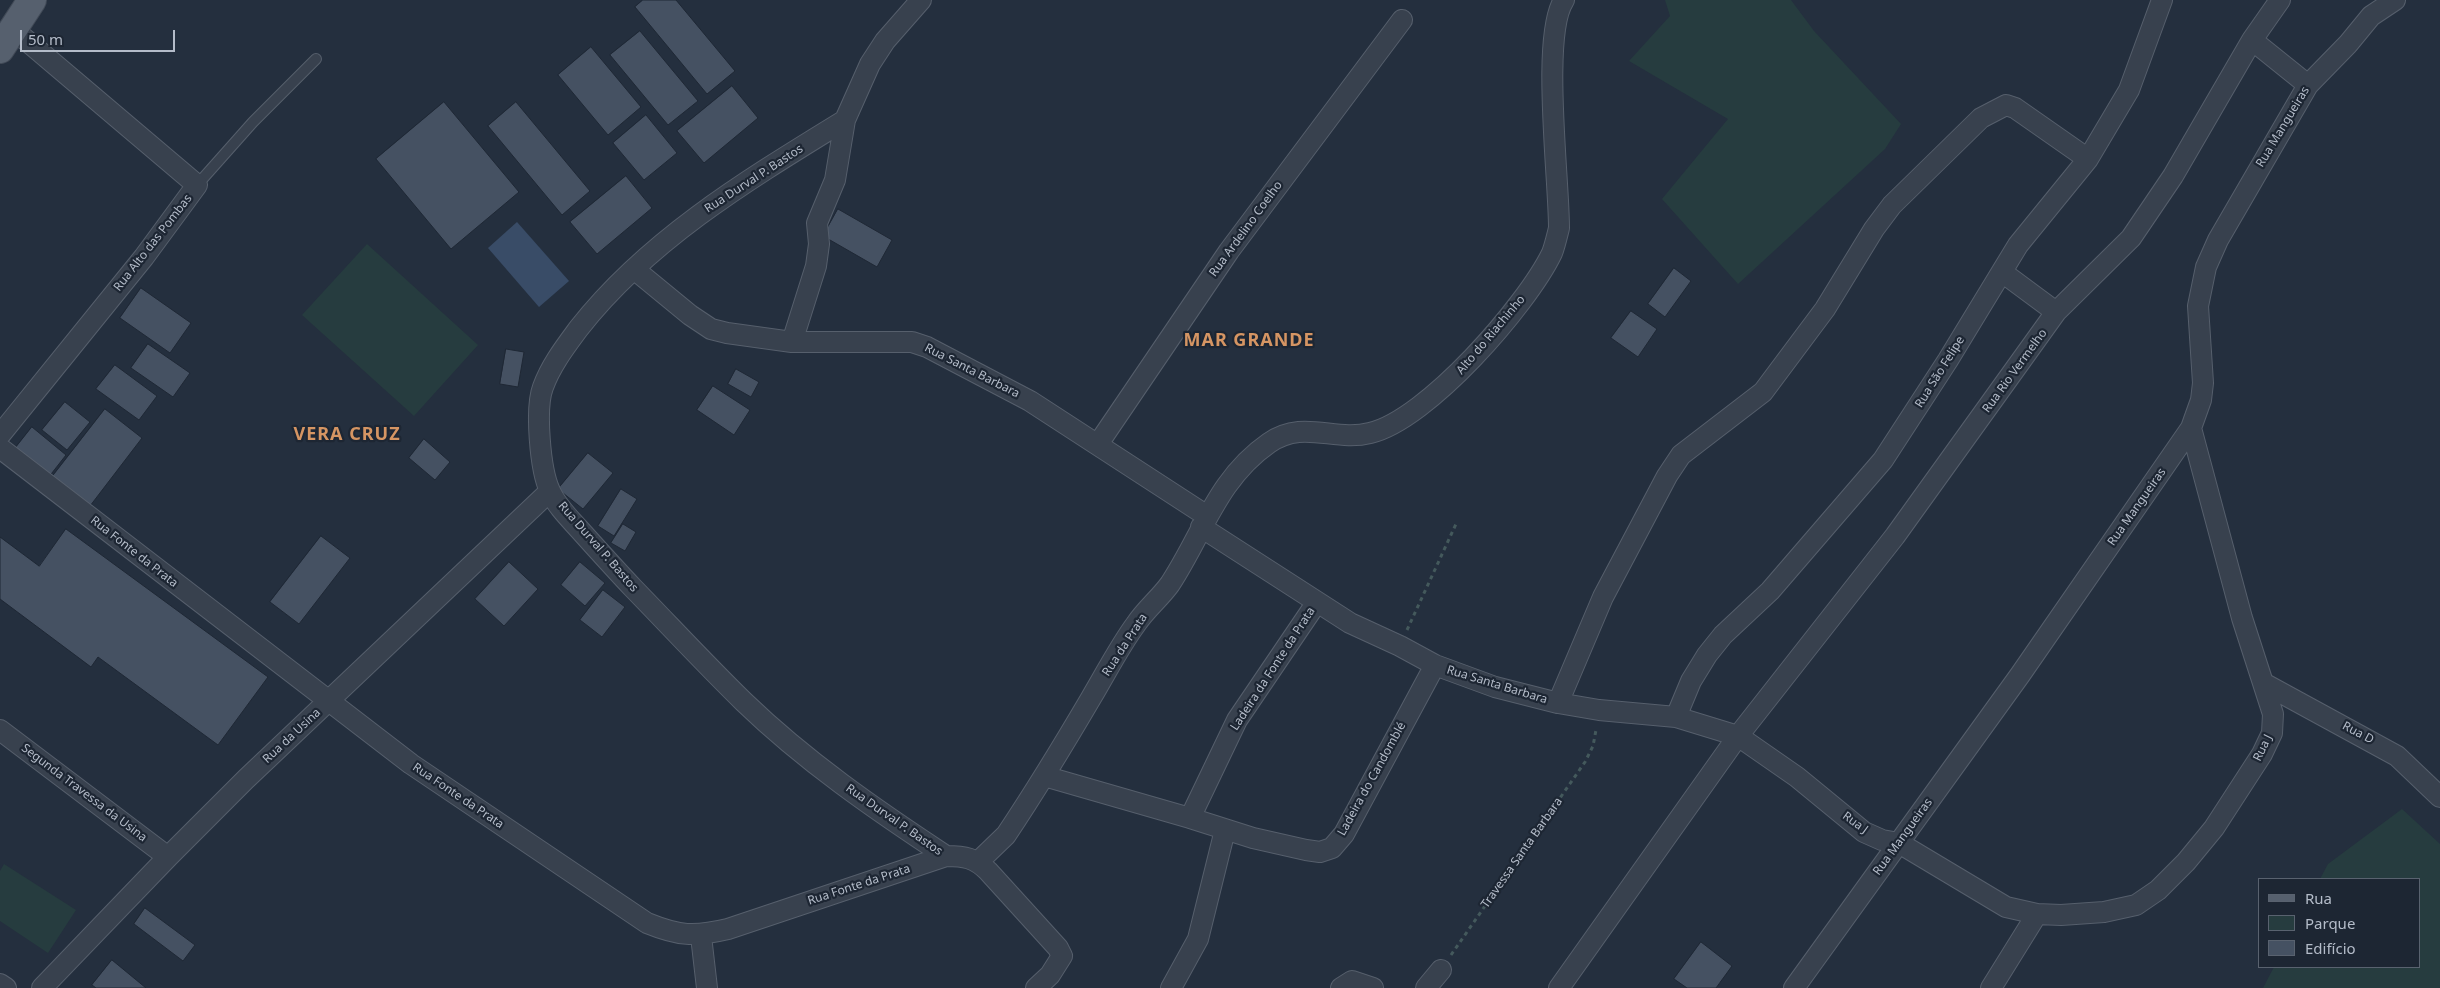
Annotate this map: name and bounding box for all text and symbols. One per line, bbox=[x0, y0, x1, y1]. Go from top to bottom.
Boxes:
scale bar bbox=[22, 20, 178, 52]
text: 50 m bbox=[28, 29, 63, 49]
street label: Rua Mangueiras bbox=[2253, 84, 2313, 170]
street label: Rua Durval P. Bastos bbox=[702, 142, 806, 216]
street label: Rua Ardelino Coelho bbox=[1206, 178, 1286, 280]
street label: Rua Alto das Pombas bbox=[111, 192, 195, 294]
street label: Alto do Riachinho bbox=[1454, 292, 1528, 378]
street label: Rua Rio Vermelho bbox=[1980, 326, 2050, 416]
district label: MAR GRANDE bbox=[1182, 330, 1316, 352]
street label: Rua São Felipe bbox=[1912, 334, 1968, 410]
street label: Rua Santa Barbara bbox=[922, 341, 1022, 401]
district label: VERA CRUZ bbox=[292, 424, 402, 446]
street label: Rua Mangueiras bbox=[2105, 465, 2169, 549]
street label: Rua Durval P. Bastos bbox=[555, 499, 641, 595]
street label: Rua Fonte da Prata bbox=[87, 513, 181, 591]
street label: Ladeira da Fonte da Prata bbox=[1228, 605, 1318, 733]
street label: Rua da Prata bbox=[1099, 611, 1151, 679]
street label: Rua Santa Barbara bbox=[1445, 663, 1549, 707]
street label: Rua da Usina bbox=[260, 706, 324, 766]
street label: Rua D bbox=[2340, 719, 2376, 747]
street label: Ladeira do Candomblé bbox=[1335, 720, 1409, 838]
street label: Rua J bbox=[2250, 732, 2276, 764]
street label: Segunda Travessa da Usina bbox=[18, 741, 150, 845]
street label: Rua Fonte da Prata bbox=[410, 760, 506, 832]
street label: Rua Durval P. Bastos bbox=[843, 781, 945, 859]
street label: Travessa Santa Barbara bbox=[1478, 795, 1566, 911]
street label: Rua Mangueiras bbox=[1870, 796, 1936, 878]
street label: Rua J bbox=[1839, 809, 1871, 837]
street label: Rua Fonte da Prata bbox=[806, 862, 912, 908]
legend bbox=[2258, 878, 2420, 968]
text: Rua bbox=[2305, 888, 2332, 908]
text: Parque bbox=[2305, 913, 2355, 933]
text: Edifício bbox=[2305, 938, 2356, 958]

